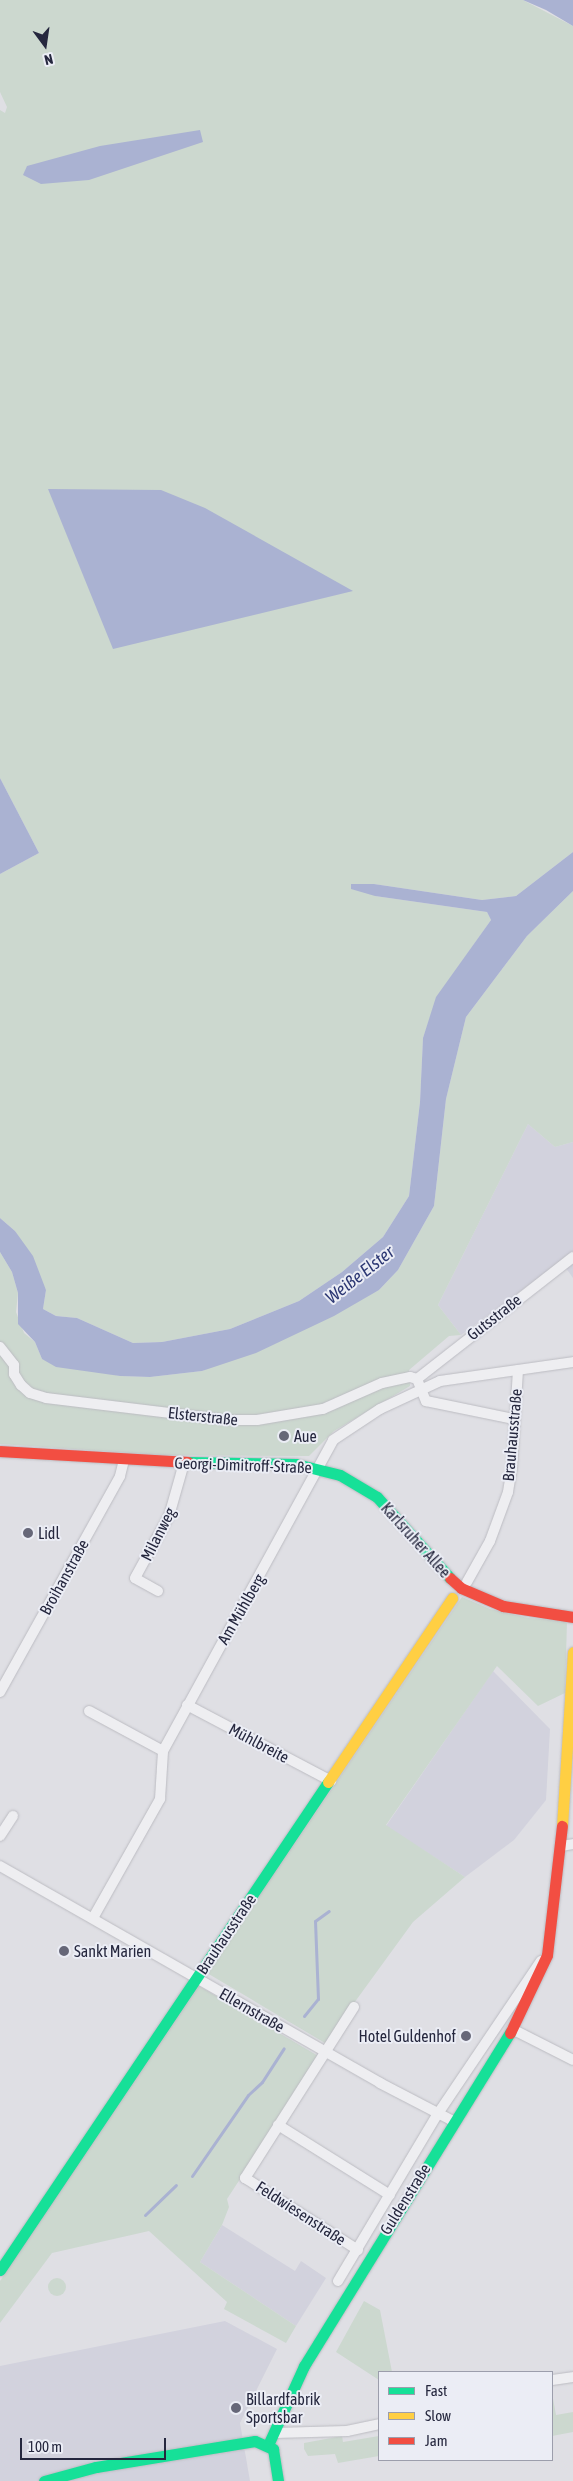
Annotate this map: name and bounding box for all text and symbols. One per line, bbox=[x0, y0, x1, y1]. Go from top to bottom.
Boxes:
north arrow bbox=[20, 20, 70, 70]
text: N bbox=[43, 51, 55, 68]
water label: Weiße Elster bbox=[321, 1241, 399, 1309]
street label: Gutsstraße bbox=[463, 1290, 525, 1344]
street label: Brauhausstraße bbox=[498, 1388, 526, 1482]
street label: Elsterstraße bbox=[167, 1403, 239, 1429]
place label: Aue bbox=[294, 1426, 317, 1446]
marker: Aue bbox=[278, 1430, 290, 1442]
street label: Georgi-Dimitroff-Straße bbox=[174, 1453, 312, 1477]
street label: Karlsruher Allee bbox=[377, 1498, 455, 1582]
street label: Milanweg bbox=[136, 1504, 180, 1564]
place label: Lidl bbox=[38, 1523, 60, 1543]
marker: Lidl bbox=[22, 1527, 34, 1539]
street label: Broihanstraße bbox=[35, 1536, 93, 1618]
street label: Am Mühlberg bbox=[213, 1570, 269, 1648]
street label: Mühlbreite bbox=[226, 1719, 292, 1767]
street label: Brauhausstraße bbox=[192, 1890, 260, 1978]
place label: Sankt Marien bbox=[74, 1941, 151, 1961]
marker: Sankt Marien bbox=[58, 1945, 70, 1957]
street label: Ellernstraße bbox=[216, 1984, 288, 2036]
place label: Hotel Guldenhof bbox=[358, 2026, 456, 2046]
marker: Hotel Guldenhof bbox=[460, 2030, 472, 2042]
street label: Guldenstraße bbox=[376, 2160, 434, 2238]
street label: Feldwiesenstraße bbox=[253, 2177, 349, 2249]
legend bbox=[378, 2371, 553, 2461]
text: Fast bbox=[425, 2382, 447, 2399]
place label: Billardfabrik Sportsbar bbox=[246, 2389, 320, 2427]
marker: Billardfabrik Sportsbar bbox=[230, 2402, 242, 2414]
text: Slow bbox=[425, 2407, 451, 2424]
scale bar bbox=[22, 2428, 169, 2460]
text: Jam bbox=[425, 2432, 448, 2449]
text: 100 m bbox=[28, 2438, 62, 2455]

